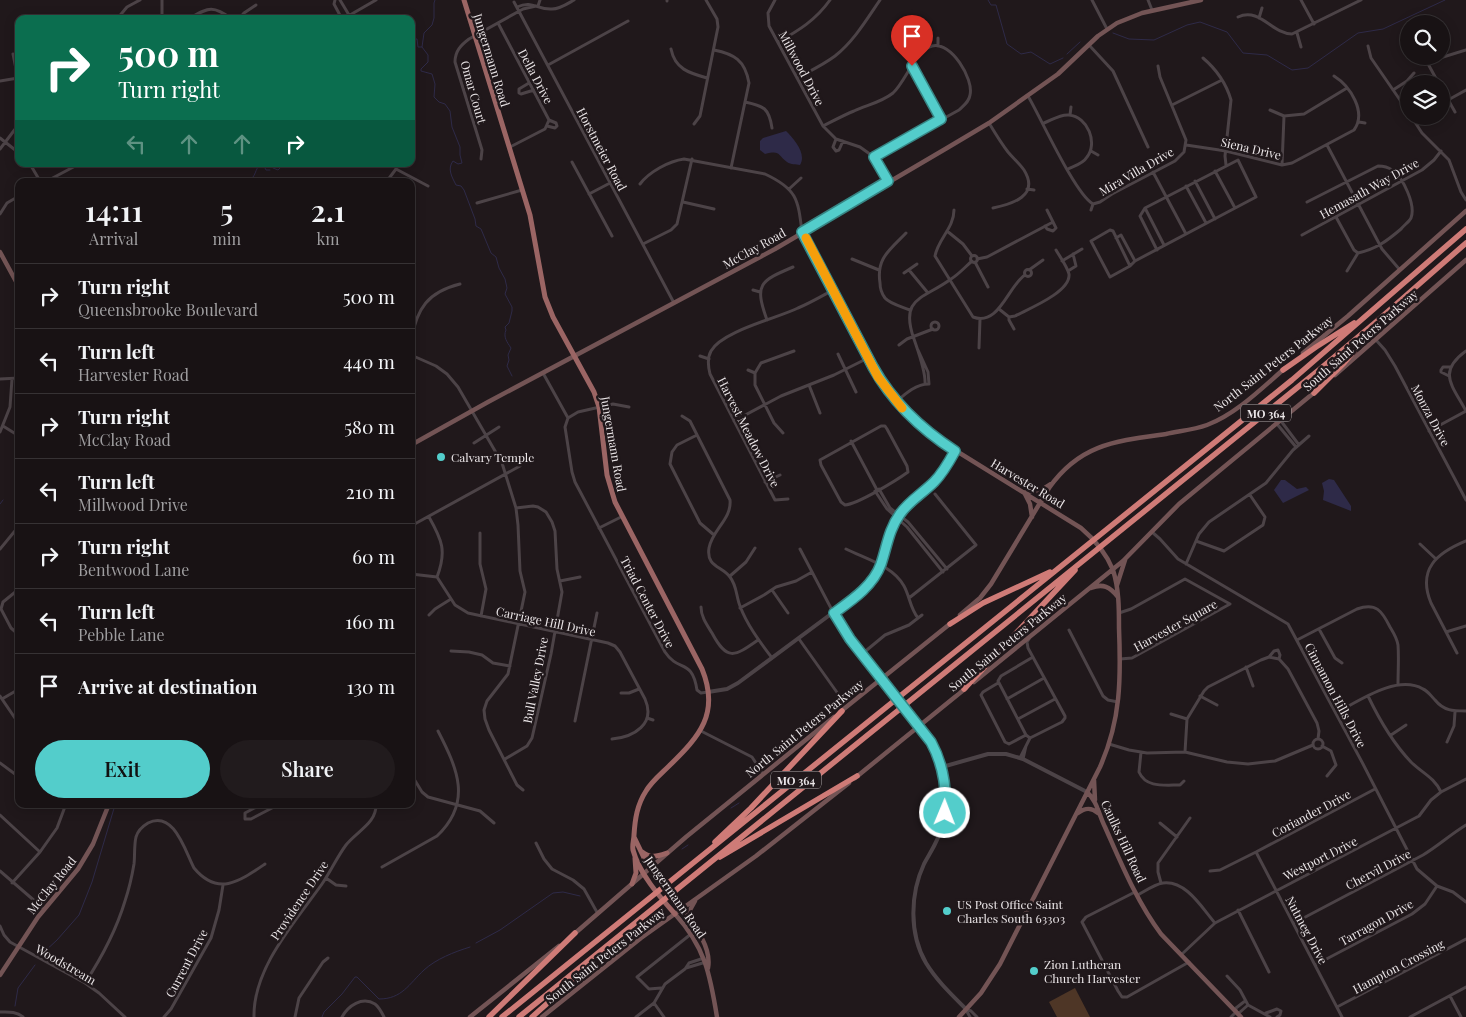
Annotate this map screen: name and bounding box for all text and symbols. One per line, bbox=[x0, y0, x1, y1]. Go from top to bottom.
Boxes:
street label: Jungermann Road bbox=[470, 10, 514, 109]
pin bbox=[891, 15, 933, 66]
map controls bbox=[1400, 15, 1450, 125]
button: search bbox=[1400, 15, 1450, 65]
icon: arrive bbox=[898, 22, 926, 50]
street label: Millwood Drive bbox=[776, 28, 828, 108]
text: 500 m bbox=[118, 29, 219, 76]
icon: right bbox=[35, 35, 100, 100]
street label: Della Drive bbox=[515, 46, 557, 106]
street label: Omar Court bbox=[457, 59, 491, 126]
text: Turn right bbox=[118, 74, 220, 104]
button: layers bbox=[1400, 75, 1450, 125]
street label: Horstmeier Road bbox=[573, 105, 631, 193]
icon: left bbox=[122, 130, 150, 158]
icon: ahead bbox=[175, 130, 203, 158]
icon: ahead bbox=[228, 130, 256, 158]
icon: right bbox=[281, 130, 309, 158]
street label: Siena Drive bbox=[1219, 133, 1283, 163]
street label: Mira Villa Drive bbox=[1096, 143, 1176, 199]
street label: Hemasath Way Drive bbox=[1317, 154, 1421, 222]
text: 14:11 bbox=[85, 190, 143, 230]
text: 5 bbox=[220, 190, 233, 230]
text: 2.1 bbox=[311, 190, 345, 230]
street label: McClay Road bbox=[720, 224, 788, 272]
text: Arrival bbox=[89, 228, 138, 249]
text: min bbox=[213, 228, 241, 249]
text: km bbox=[316, 228, 339, 249]
text: Turn right bbox=[78, 273, 170, 299]
icon: right bbox=[35, 282, 63, 310]
text: 500 m bbox=[343, 283, 395, 309]
street label: South Saint Peters Parkway bbox=[1299, 286, 1421, 394]
text: Queensbrooke Boulevard bbox=[78, 299, 258, 320]
street label: North Saint Peters Parkway bbox=[1210, 311, 1336, 415]
text: Turn left bbox=[78, 338, 155, 364]
icon: left bbox=[35, 347, 63, 375]
text: 440 m bbox=[343, 348, 395, 374]
text: Harvester Road bbox=[78, 364, 189, 385]
street label: Harvest Meadow Drive bbox=[714, 374, 784, 490]
street label: Monza Drive bbox=[1408, 381, 1454, 449]
street label: Jungermann Road bbox=[598, 394, 630, 493]
text: Turn right bbox=[78, 403, 170, 429]
road number: MO 364 bbox=[1241, 404, 1291, 422]
icon: right bbox=[35, 412, 63, 440]
text: 580 m bbox=[344, 413, 395, 439]
text: McClay Road bbox=[78, 429, 171, 450]
place label: Calvary Temple bbox=[451, 449, 534, 465]
marker: Calvary Temple bbox=[435, 451, 447, 463]
street label: Harvester Road bbox=[988, 455, 1068, 511]
text: Turn left bbox=[78, 468, 155, 494]
icon: left bbox=[35, 477, 63, 505]
text: 210 m bbox=[346, 478, 395, 504]
text: Millwood Drive bbox=[78, 494, 188, 515]
text: Turn right bbox=[78, 533, 170, 559]
icon: right bbox=[35, 542, 63, 570]
text: 60 m bbox=[352, 543, 395, 569]
street label: Triad Center Drive bbox=[617, 553, 679, 651]
text: Bentwood Lane bbox=[78, 559, 189, 580]
street label: South Saint Peters Parkway bbox=[945, 589, 1069, 695]
street label: Harvester Square bbox=[1130, 595, 1220, 655]
text: Turn left bbox=[78, 598, 155, 624]
street label: Carriage Hill Drive bbox=[495, 603, 597, 639]
icon: left bbox=[35, 607, 63, 635]
text: 160 m bbox=[345, 608, 395, 634]
text: Pebble Lane bbox=[78, 624, 165, 645]
street label: Bull Valley Drive bbox=[519, 636, 551, 724]
street label: Cinnamon Hills Drive bbox=[1302, 640, 1370, 750]
icon: arrive bbox=[35, 672, 63, 700]
text: Arrive at destination bbox=[78, 673, 258, 699]
text: 130 m bbox=[347, 673, 395, 699]
street label: North Saint Peters Parkway bbox=[742, 675, 866, 781]
button: Exit bbox=[35, 740, 210, 798]
button: Share bbox=[220, 740, 395, 798]
road number: MO 364 bbox=[771, 772, 821, 788]
street label: Coriander Drive bbox=[1269, 785, 1353, 841]
position arrow bbox=[918, 786, 970, 838]
street label: Caulks Hill Road bbox=[1098, 797, 1150, 885]
street label: Westport Drive bbox=[1279, 832, 1360, 884]
street label: Chervil Drive bbox=[1342, 845, 1414, 893]
street label: Jungermann Road bbox=[641, 852, 710, 941]
street label: McClay Road bbox=[23, 853, 79, 917]
street label: Providence Drive bbox=[267, 857, 331, 943]
street label: Nutmeg Drive bbox=[1282, 893, 1332, 967]
street label: Tarragon Drive bbox=[1336, 895, 1416, 949]
place label: US Post Office Saint Charles South 63303 bbox=[957, 896, 1065, 926]
street label: South Saint Peters Parkway bbox=[542, 903, 668, 1007]
marker: US Post Office Saint Charles South 63303 bbox=[941, 905, 953, 917]
street label: Current Drive bbox=[161, 926, 211, 1000]
street label: Hampton Crossing bbox=[1350, 935, 1447, 997]
street label: Woodstream bbox=[32, 940, 100, 988]
place label: Zion Lutheran Church Harvester bbox=[1044, 956, 1141, 986]
marker: Zion Lutheran Church Harvester bbox=[1028, 965, 1040, 977]

